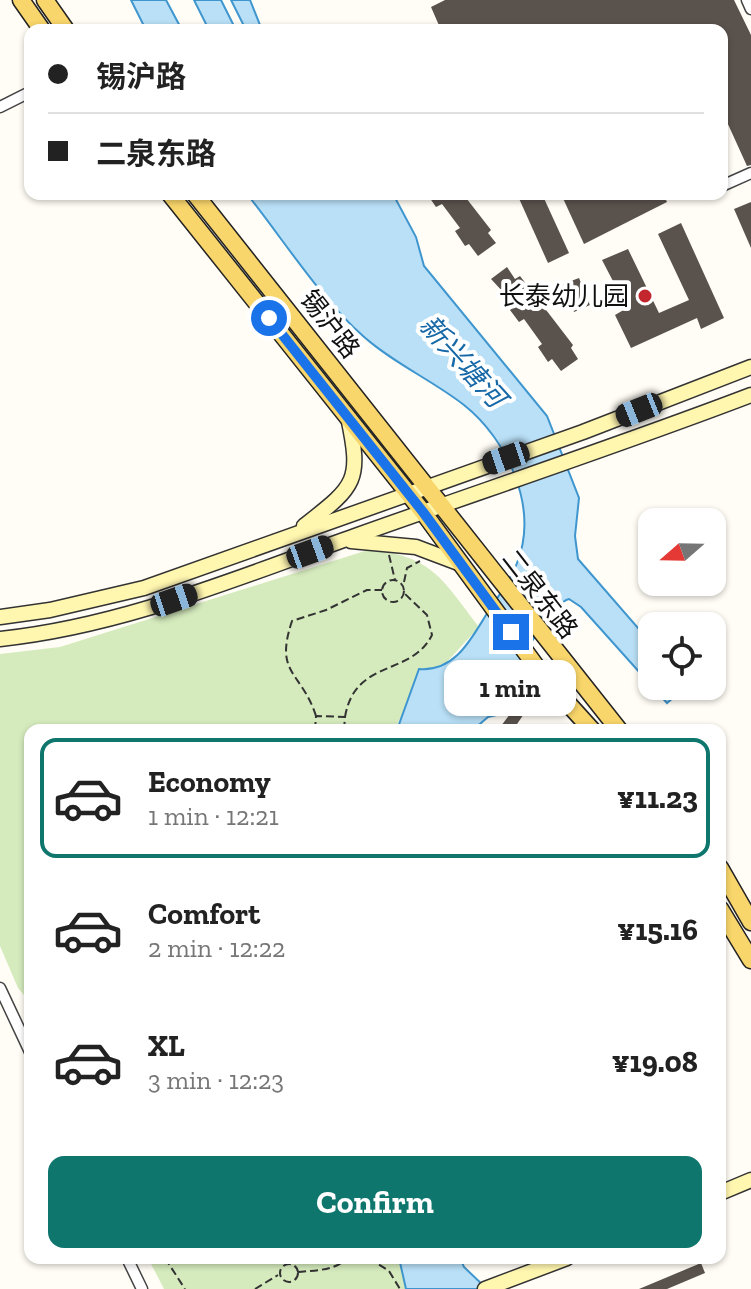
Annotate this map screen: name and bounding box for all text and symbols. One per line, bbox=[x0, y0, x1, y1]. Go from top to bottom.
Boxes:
text: 锡沪路 bbox=[96, 59, 186, 95]
text: 二泉东路 bbox=[96, 136, 216, 172]
place label: 长泰幼儿园 bbox=[499, 280, 629, 312]
street label: 锡沪路 bbox=[293, 283, 367, 365]
marker: 长泰幼儿园 bbox=[636, 287, 654, 305]
route start bbox=[251, 300, 287, 336]
water label: 新兴塘河 bbox=[413, 309, 516, 418]
car bbox=[612, 390, 666, 430]
car bbox=[479, 439, 533, 477]
north arrow bbox=[638, 508, 726, 596]
map controls bbox=[638, 508, 726, 700]
car bbox=[283, 533, 337, 571]
street label: 二泉东路 bbox=[495, 543, 585, 645]
car bbox=[147, 581, 201, 619]
button: locate bbox=[638, 612, 726, 700]
route end bbox=[493, 614, 529, 650]
callout: 1 min bbox=[445, 660, 577, 716]
text: 1 min bbox=[479, 672, 541, 704]
icon: car bbox=[52, 762, 124, 834]
text: Economy bbox=[148, 764, 271, 800]
text: ¥11.23 bbox=[617, 780, 698, 816]
text: 1 min · 12:21 bbox=[148, 800, 279, 832]
icon: car bbox=[52, 894, 124, 966]
text: Comfort bbox=[148, 896, 260, 932]
text: ¥15.16 bbox=[617, 912, 698, 948]
text: 2 min · 12:22 bbox=[148, 932, 285, 964]
icon: car bbox=[52, 1026, 124, 1098]
text: XL bbox=[148, 1028, 185, 1064]
text: ¥19.08 bbox=[612, 1044, 698, 1080]
text: 3 min · 12:23 bbox=[148, 1064, 284, 1096]
button: Confirm bbox=[48, 1156, 702, 1248]

